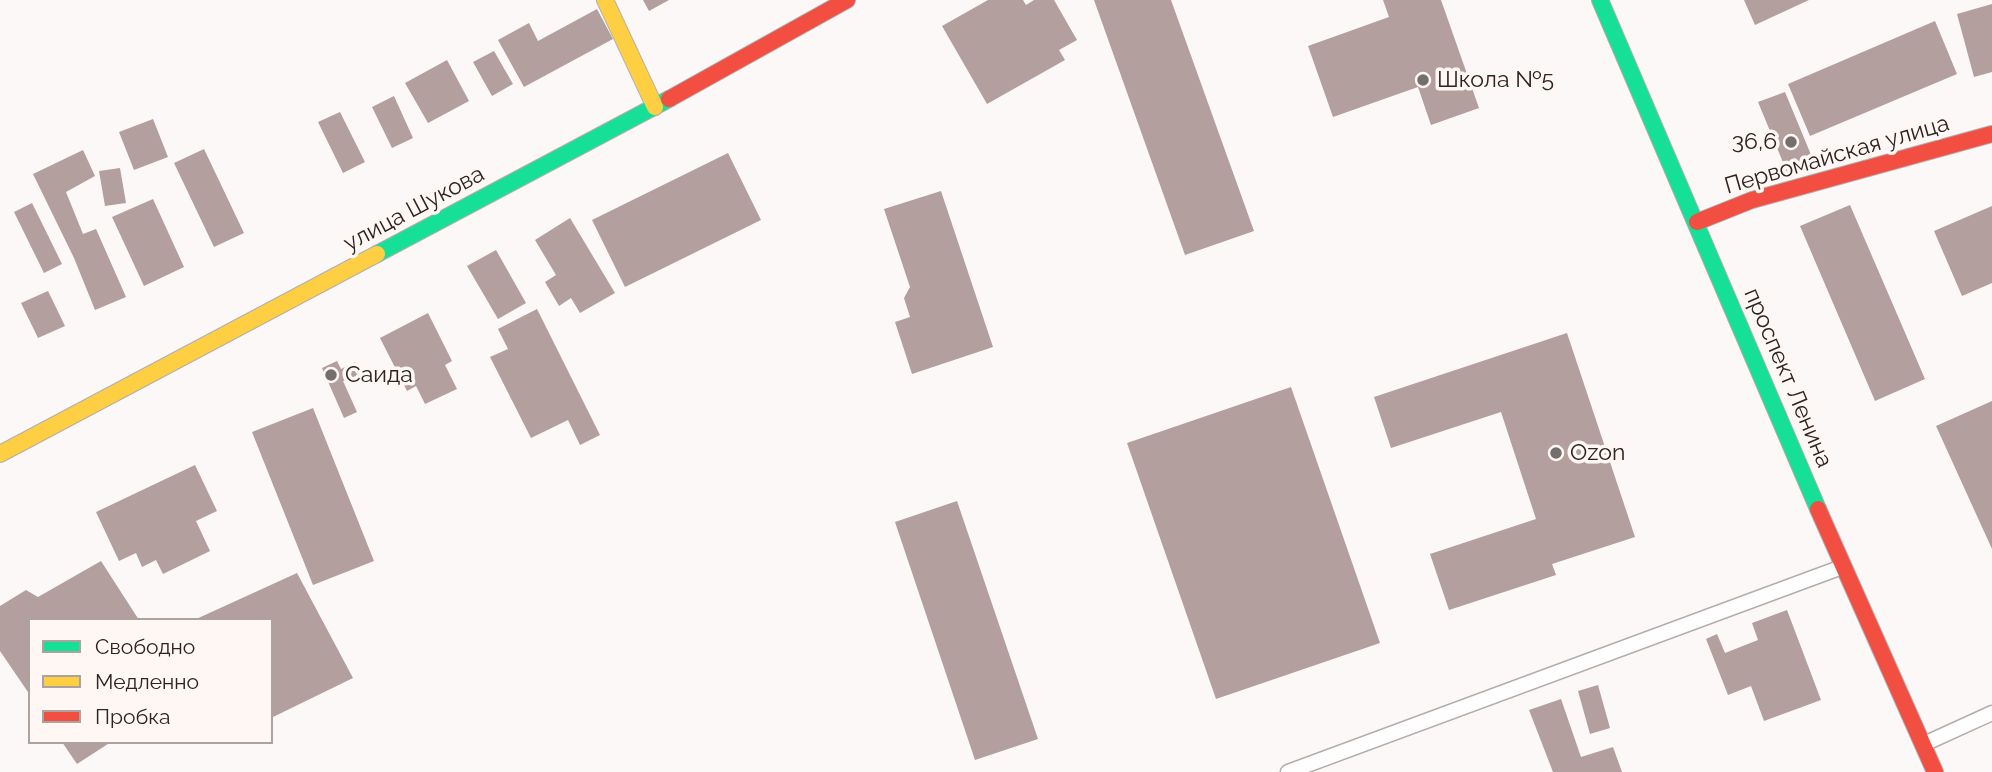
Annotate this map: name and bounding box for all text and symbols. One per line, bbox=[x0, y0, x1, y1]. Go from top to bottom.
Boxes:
place label: Школа №5 bbox=[1437, 66, 1554, 94]
marker: Школа №5 bbox=[1415, 72, 1431, 88]
street label: Первомайская улица bbox=[1722, 110, 1952, 200]
place label: 36,6 bbox=[1732, 128, 1777, 156]
marker: 36,6 bbox=[1783, 134, 1799, 150]
street label: улица Шукова bbox=[339, 160, 489, 258]
street label: проспект Ленина bbox=[1738, 284, 1838, 472]
place label: Саида bbox=[345, 361, 413, 389]
marker: Саида bbox=[323, 367, 339, 383]
place label: Ozon bbox=[1570, 439, 1625, 467]
marker: Ozon bbox=[1548, 445, 1564, 461]
legend bbox=[28, 618, 273, 744]
text: Свободно bbox=[95, 634, 195, 659]
text: Медленно bbox=[95, 669, 199, 694]
text: Пробка bbox=[95, 704, 171, 729]

